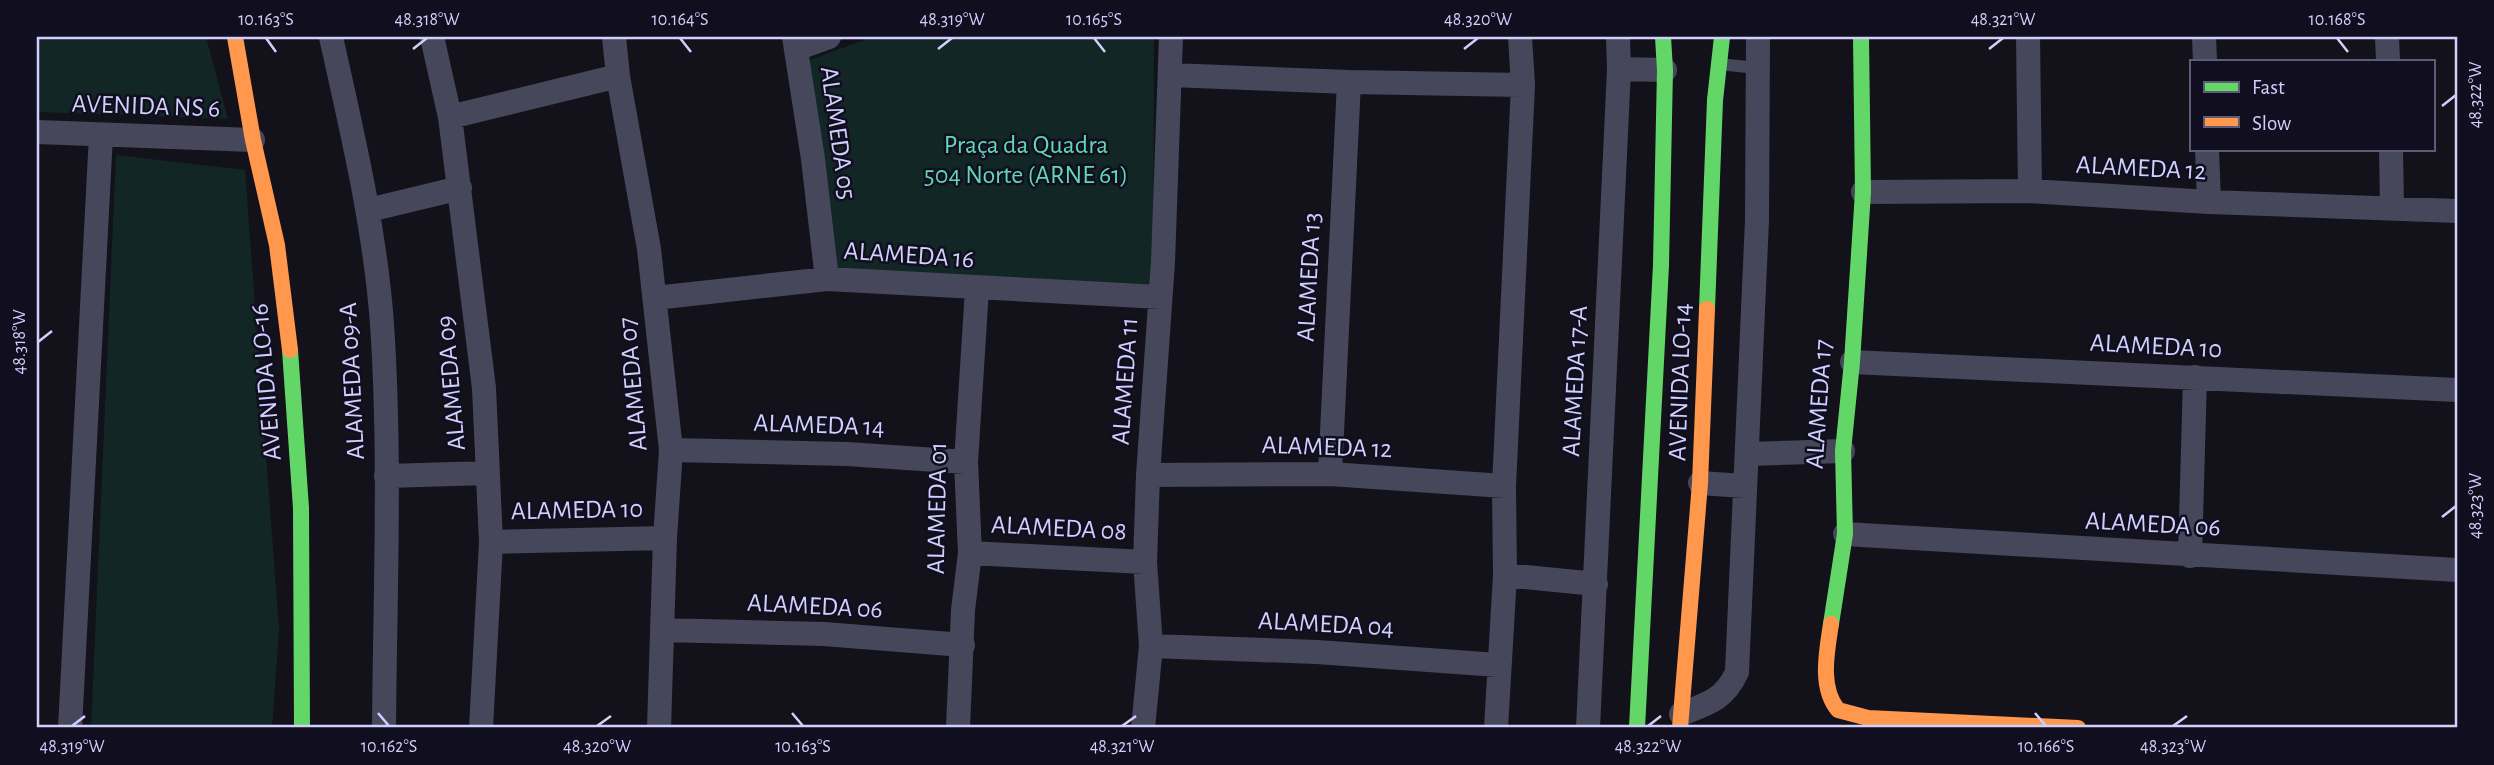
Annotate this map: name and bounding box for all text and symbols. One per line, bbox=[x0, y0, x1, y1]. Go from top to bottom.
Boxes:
text: 10.163°S bbox=[238, 11, 294, 29]
text: 48.318°W bbox=[394, 11, 460, 29]
text: 10.164°S bbox=[652, 11, 708, 29]
text: 48.319°W bbox=[920, 11, 984, 29]
text: 10.165°S bbox=[1066, 11, 1122, 29]
text: 48.320°W bbox=[1444, 11, 1512, 29]
text: 48.321°W bbox=[1971, 11, 2035, 29]
text: 10.168°S bbox=[2309, 11, 2365, 29]
legend bbox=[2190, 60, 2434, 150]
text: 48.322°W bbox=[2467, 62, 2485, 128]
street label: ALAMEDA 05 bbox=[816, 65, 860, 201]
text: Fast bbox=[2252, 77, 2285, 98]
street label: AVENIDA NS 6 bbox=[71, 90, 221, 122]
text: Slow bbox=[2252, 113, 2291, 134]
park label: Praça da Quadra 504 Norte (ARNE 61) bbox=[924, 132, 1128, 188]
street label: ALAMEDA 12 bbox=[2075, 152, 2207, 184]
street label: ALAMEDA 13 bbox=[1293, 212, 1325, 342]
street label: ALAMEDA 16 bbox=[843, 237, 975, 273]
street label: AVENIDA LO-16 bbox=[246, 302, 286, 462]
street label: ALAMEDA 09-A bbox=[335, 302, 369, 460]
street label: AVENIDA LO-14 bbox=[1664, 303, 1696, 461]
street label: ALAMEDA 17-A bbox=[1558, 305, 1592, 457]
text: 48.318°W bbox=[11, 309, 29, 375]
street label: ALAMEDA 09 bbox=[432, 314, 470, 452]
street label: ALAMEDA 07 bbox=[614, 316, 652, 452]
street label: ALAMEDA 11 bbox=[1108, 316, 1142, 446]
street label: ALAMEDA 10 bbox=[2089, 330, 2223, 362]
street label: ALAMEDA 17 bbox=[1802, 338, 1836, 469]
street label: ALAMEDA 14 bbox=[753, 410, 885, 440]
street label: ALAMEDA 12 bbox=[1261, 432, 1393, 462]
street label: ALAMEDA 01 bbox=[923, 442, 951, 574]
text: 48.323°W bbox=[2467, 473, 2485, 539]
street label: ALAMEDA 10 bbox=[511, 496, 643, 524]
street label: ALAMEDA 06 bbox=[2085, 507, 2221, 541]
street label: ALAMEDA 08 bbox=[991, 511, 1127, 545]
street label: ALAMEDA 06 bbox=[747, 589, 883, 623]
street label: ALAMEDA 04 bbox=[1257, 607, 1395, 641]
text: 48.319°W bbox=[40, 738, 104, 756]
text: 10.162°S bbox=[361, 738, 417, 756]
text: 48.320°W bbox=[563, 738, 631, 756]
text: 10.163°S bbox=[775, 738, 831, 756]
text: 48.321°W bbox=[1090, 738, 1154, 756]
text: 48.322°W bbox=[1615, 738, 1681, 756]
text: 10.166°S bbox=[2018, 738, 2074, 756]
text: 48.323°W bbox=[2140, 738, 2206, 756]

